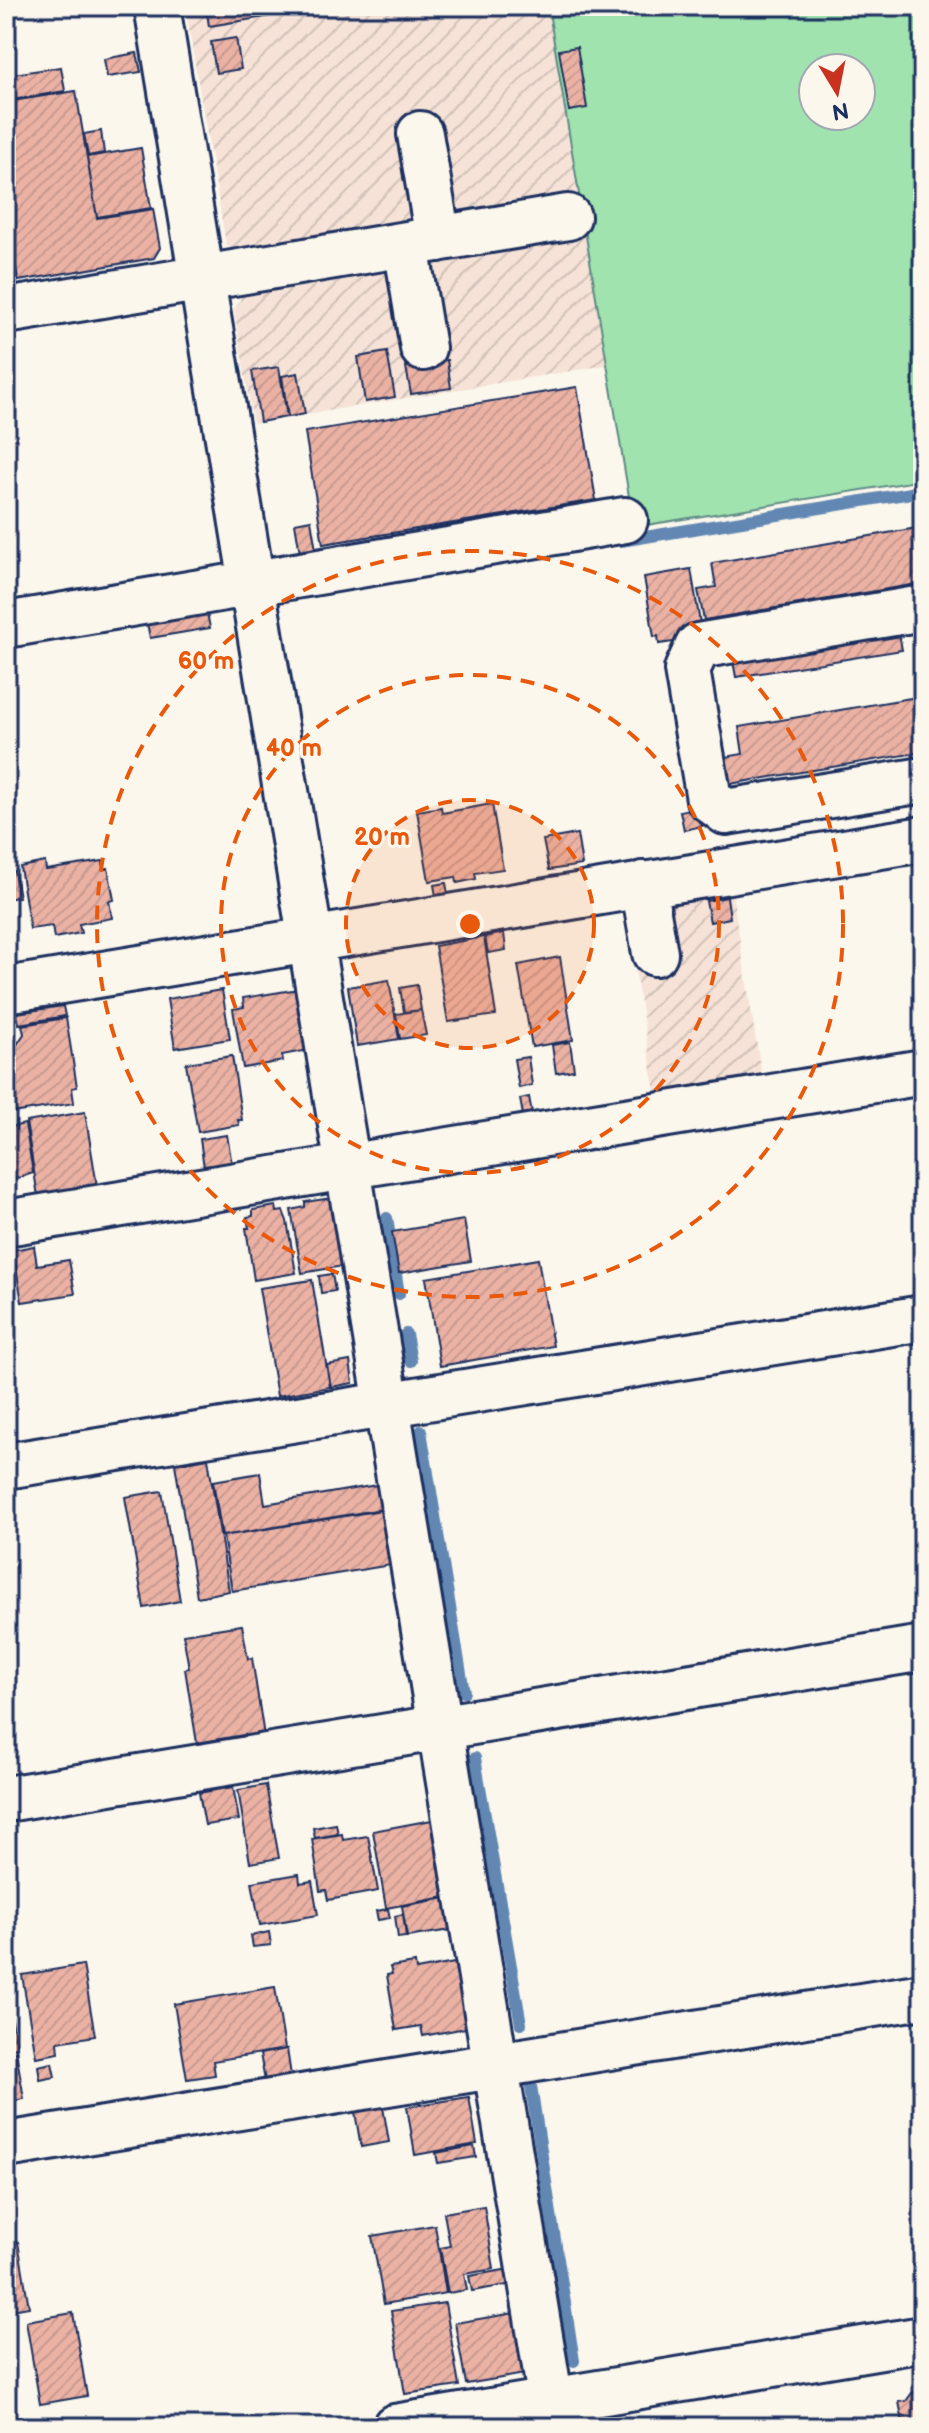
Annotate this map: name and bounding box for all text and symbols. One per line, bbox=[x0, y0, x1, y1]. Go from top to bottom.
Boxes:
north arrow bbox=[797, 52, 877, 132]
text: N bbox=[830, 95, 851, 125]
text: 60 m bbox=[178, 647, 234, 676]
text: 40 m bbox=[266, 734, 322, 763]
text: 20 m bbox=[354, 823, 410, 852]
centre of rings bbox=[456, 910, 484, 938]

